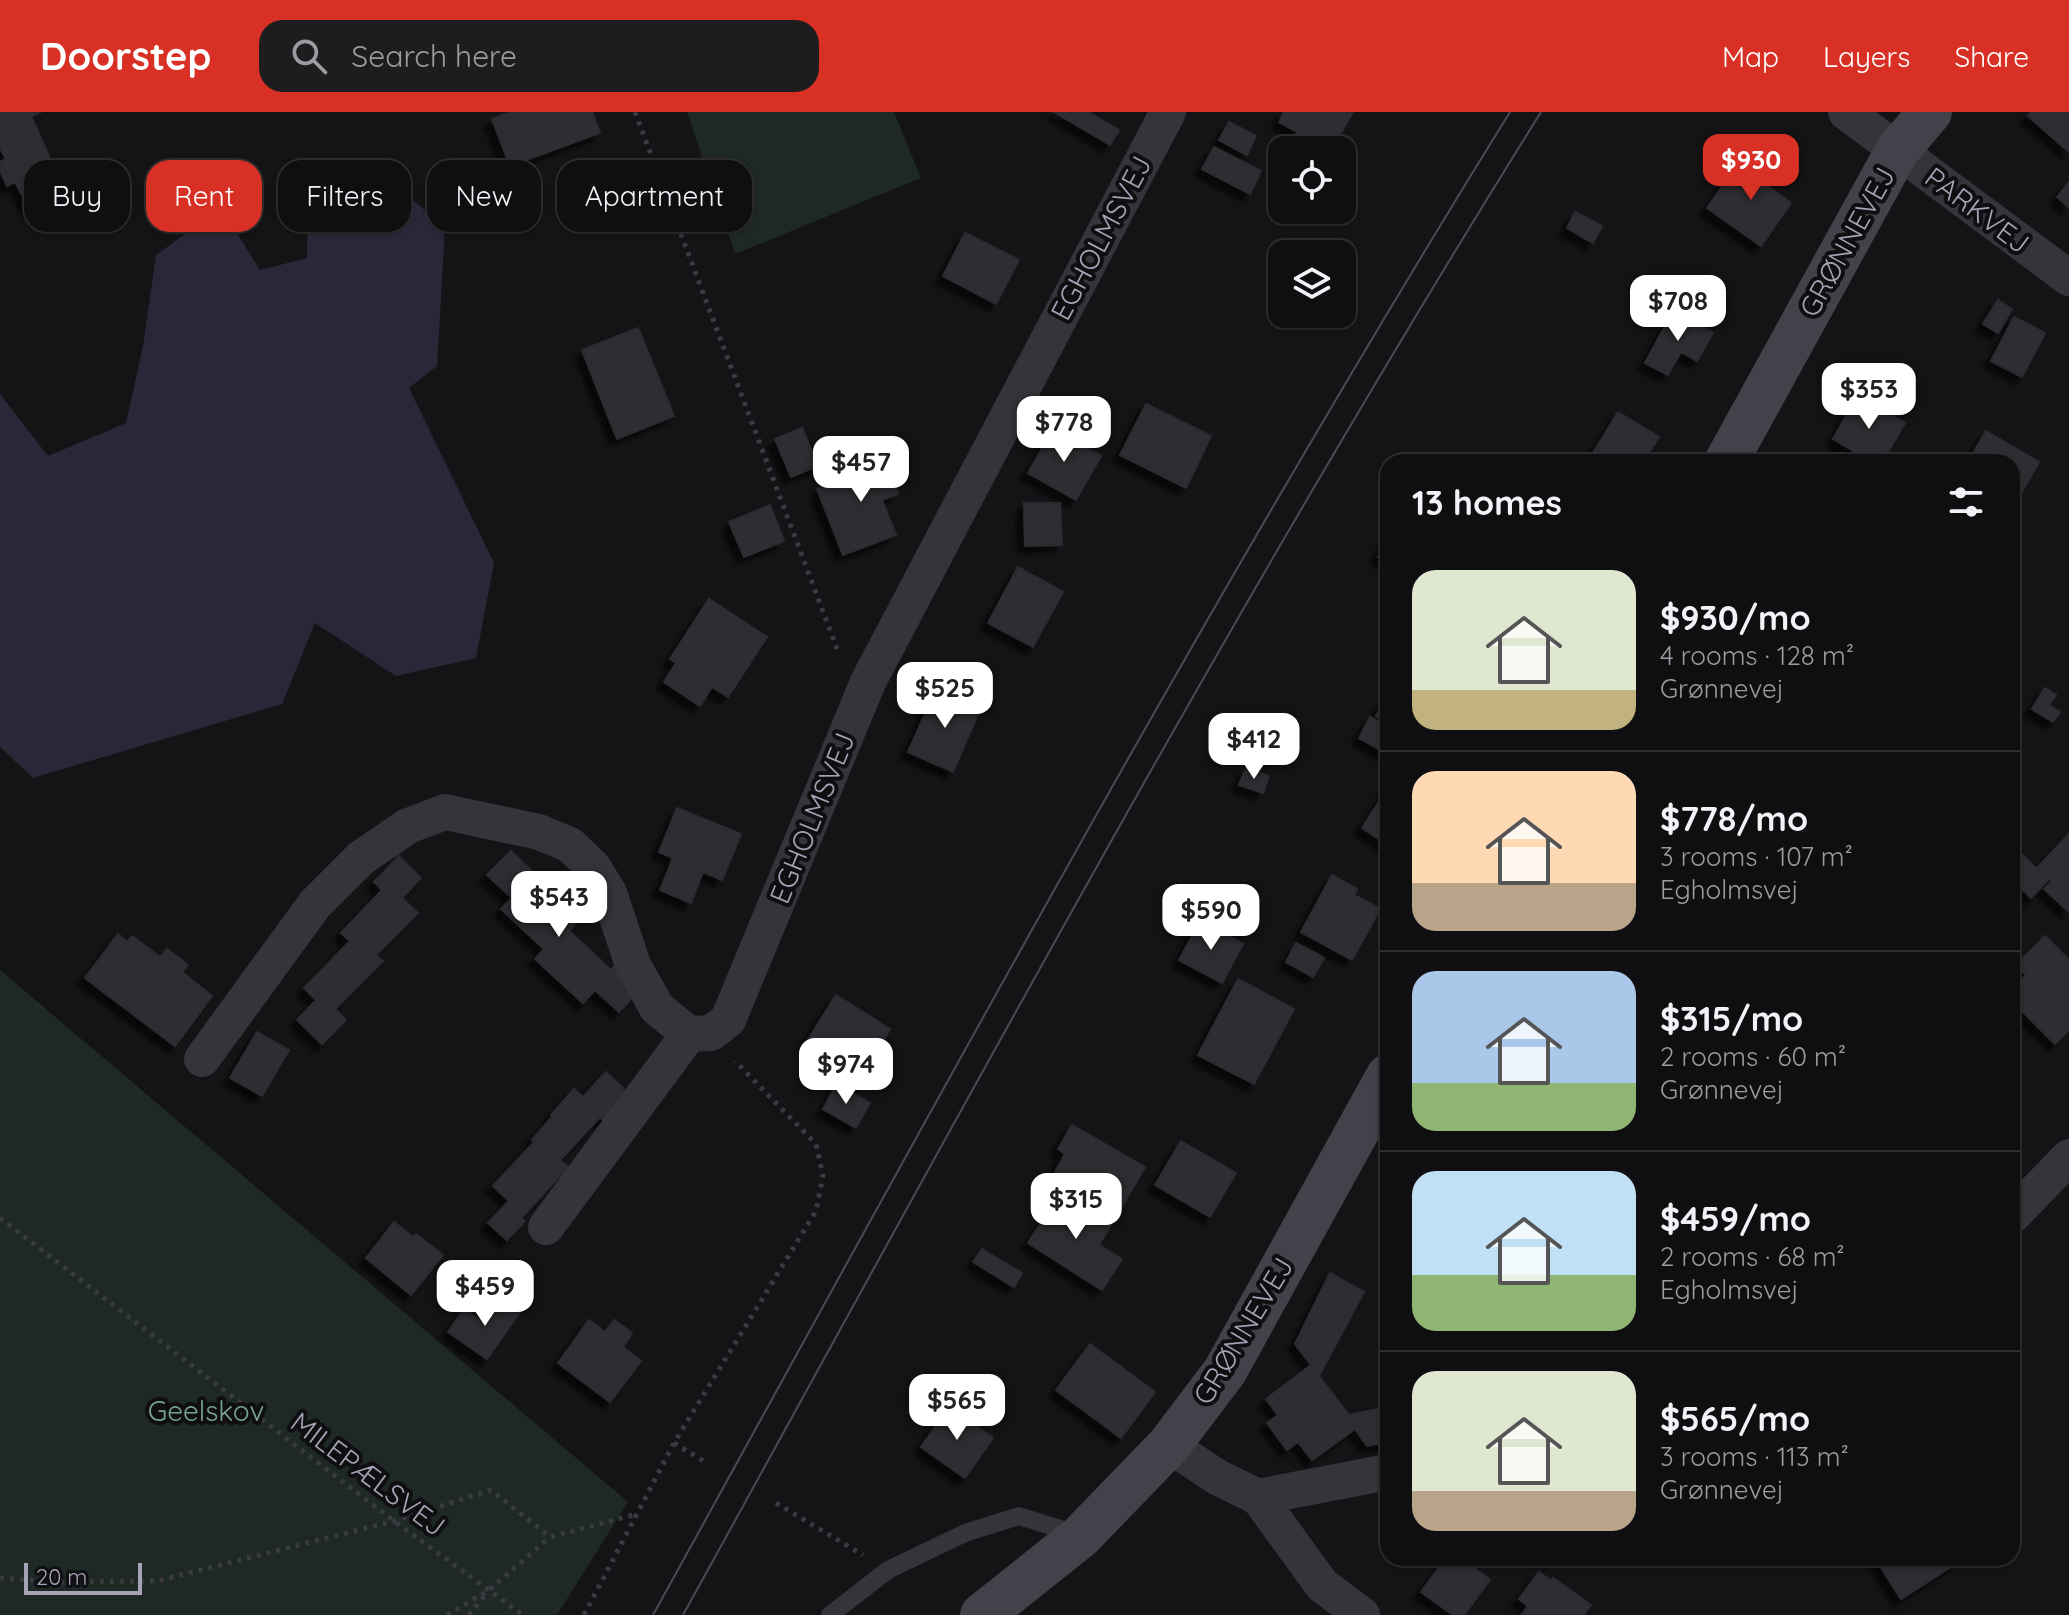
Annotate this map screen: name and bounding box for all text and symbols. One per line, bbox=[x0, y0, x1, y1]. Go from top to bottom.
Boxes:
search box bbox=[259, 20, 819, 92]
text: Doorstep bbox=[40, 32, 211, 80]
icon: search bbox=[287, 34, 331, 78]
text: Search here bbox=[351, 37, 517, 75]
text: Map bbox=[1722, 39, 1779, 74]
text: Layers bbox=[1823, 39, 1910, 74]
text: Share bbox=[1954, 39, 2029, 74]
pin: $930 bbox=[1704, 134, 1798, 202]
map controls bbox=[1268, 136, 1356, 328]
button: locate bbox=[1268, 136, 1356, 224]
text: $930 bbox=[1721, 143, 1781, 176]
street label: EGHOLMSVEJ bbox=[1043, 150, 1159, 326]
street label: PARKVEJ bbox=[1918, 159, 2036, 260]
chip: Buy bbox=[24, 160, 130, 232]
chip: Rent bbox=[146, 160, 262, 232]
chip: Filters bbox=[278, 160, 411, 232]
chip: New bbox=[427, 160, 541, 232]
chip: Apartment bbox=[557, 160, 752, 232]
street label: GRØNNEVEJ bbox=[1791, 161, 1902, 323]
button: layers bbox=[1268, 240, 1356, 328]
pin: $708 bbox=[1631, 275, 1725, 343]
text: $708 bbox=[1648, 284, 1708, 317]
pin: $353 bbox=[1822, 363, 1916, 431]
text: $353 bbox=[1840, 372, 1898, 405]
pin: $778 bbox=[1017, 396, 1111, 464]
text: $778 bbox=[1035, 405, 1093, 438]
pin: $457 bbox=[814, 436, 908, 504]
text: $457 bbox=[831, 445, 891, 478]
icon: filters bbox=[1944, 480, 1988, 524]
text: 13 homes bbox=[1412, 481, 1562, 524]
text: $930/mo bbox=[1660, 596, 1811, 639]
icon: home bbox=[1476, 602, 1572, 698]
text: 4 rooms · 128 m² bbox=[1660, 639, 1854, 672]
pin: $525 bbox=[898, 662, 992, 730]
text: $525 bbox=[915, 671, 975, 704]
text: Grønnevej bbox=[1660, 672, 1784, 705]
pin: $412 bbox=[1207, 713, 1301, 781]
text: $412 bbox=[1227, 722, 1281, 755]
street label: EGHOLMSVEJ bbox=[761, 727, 862, 908]
text: $778/mo bbox=[1660, 797, 1808, 840]
icon: home bbox=[1476, 803, 1572, 899]
text: 3 rooms · 107 m² bbox=[1660, 840, 1853, 873]
pin: $543 bbox=[512, 871, 606, 939]
text: Egholmsvej bbox=[1660, 873, 1798, 906]
text: $543 bbox=[529, 880, 589, 913]
pin: $590 bbox=[1164, 884, 1258, 952]
text: $590 bbox=[1180, 893, 1242, 926]
text: $315/mo bbox=[1660, 997, 1803, 1040]
icon: home bbox=[1476, 1003, 1572, 1099]
pin: $974 bbox=[799, 1038, 893, 1106]
text: 2 rooms · 60 m² bbox=[1660, 1040, 1846, 1073]
text: $974 bbox=[817, 1047, 875, 1080]
text: Grønnevej bbox=[1660, 1073, 1784, 1106]
pin: $315 bbox=[1029, 1173, 1123, 1241]
text: $315 bbox=[1049, 1182, 1103, 1215]
text: $459/mo bbox=[1660, 1197, 1811, 1240]
icon: home bbox=[1476, 1203, 1572, 1299]
text: 2 rooms · 68 m² bbox=[1660, 1240, 1845, 1273]
street label: GRØNNEVEJ bbox=[1185, 1251, 1300, 1411]
pin: $459 bbox=[438, 1260, 532, 1328]
text: $459 bbox=[455, 1269, 515, 1302]
text: Egholmsvej bbox=[1660, 1273, 1798, 1306]
pin: $565 bbox=[910, 1374, 1004, 1442]
text: $565 bbox=[927, 1383, 987, 1416]
park label: Geelskov bbox=[148, 1393, 264, 1428]
text: $565/mo bbox=[1660, 1397, 1810, 1440]
icon: home bbox=[1476, 1403, 1572, 1499]
street label: MILEPÆLSVEJ bbox=[284, 1404, 452, 1543]
text: 3 rooms · 113 m² bbox=[1660, 1440, 1849, 1473]
text: Grønnevej bbox=[1660, 1473, 1784, 1506]
scale bar bbox=[24, 1559, 142, 1595]
text: 20 m bbox=[36, 1563, 87, 1591]

